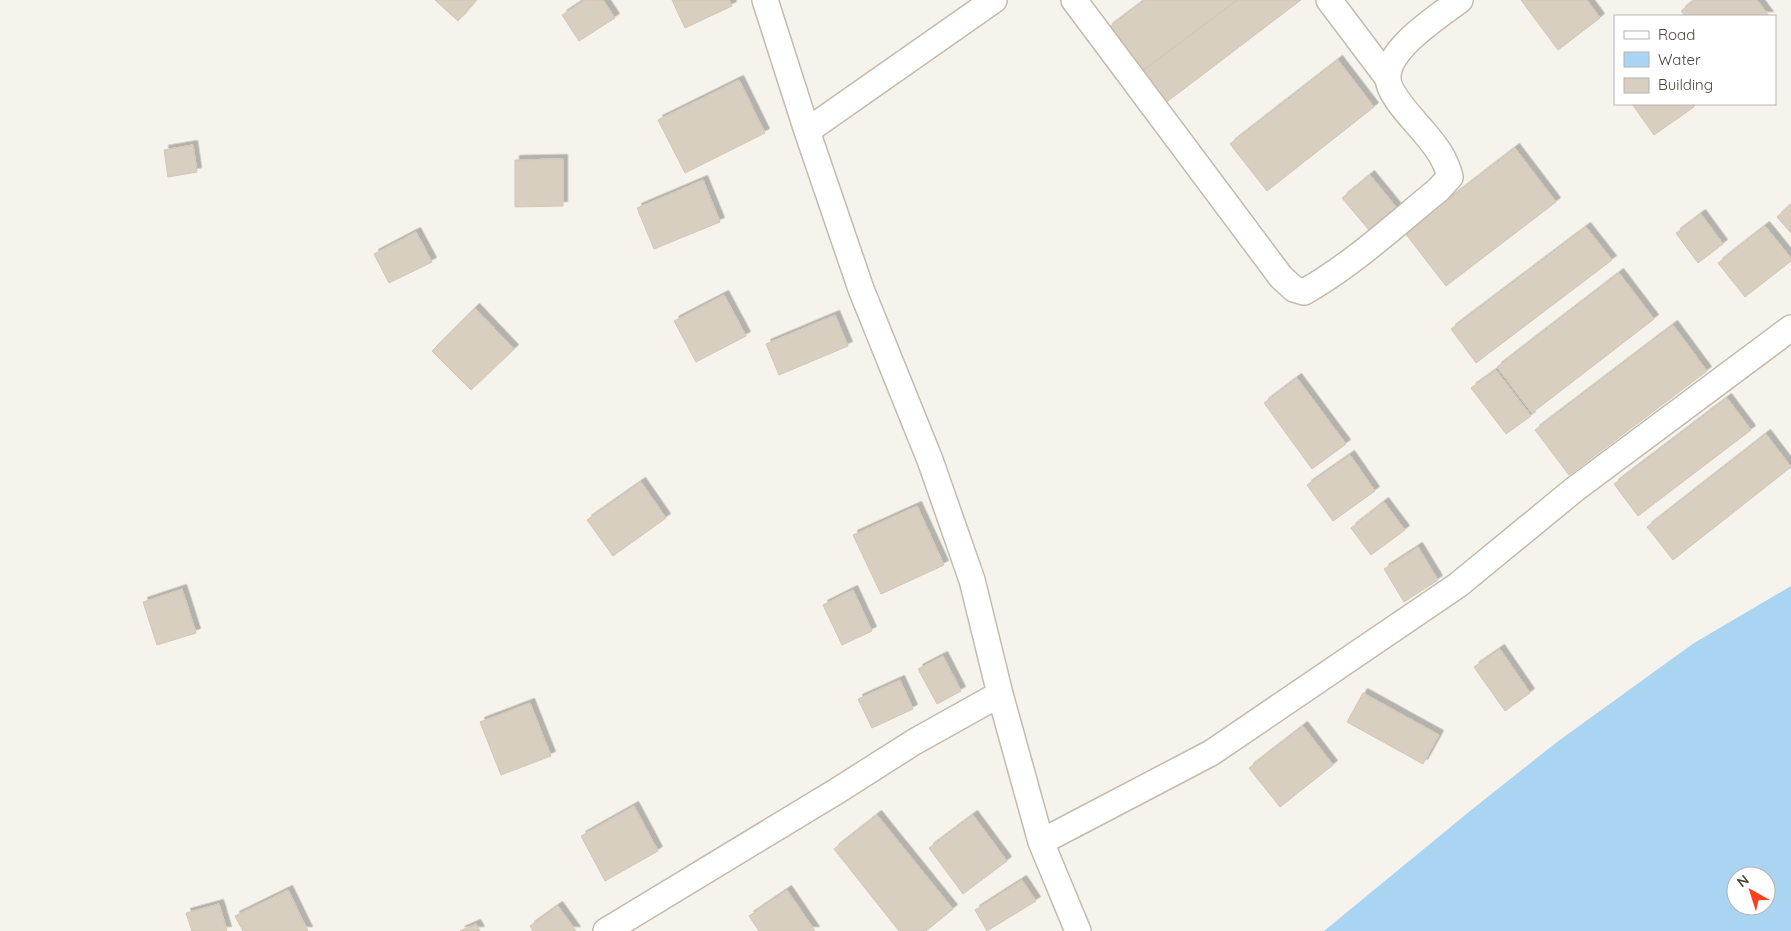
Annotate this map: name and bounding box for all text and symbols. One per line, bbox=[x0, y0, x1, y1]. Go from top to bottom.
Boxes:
legend bbox=[1614, 15, 1776, 105]
text: Road bbox=[1658, 25, 1695, 44]
text: Water bbox=[1658, 50, 1701, 69]
text: Building bbox=[1658, 75, 1713, 94]
north arrow bbox=[1726, 866, 1776, 916]
text: N bbox=[1733, 871, 1752, 891]

